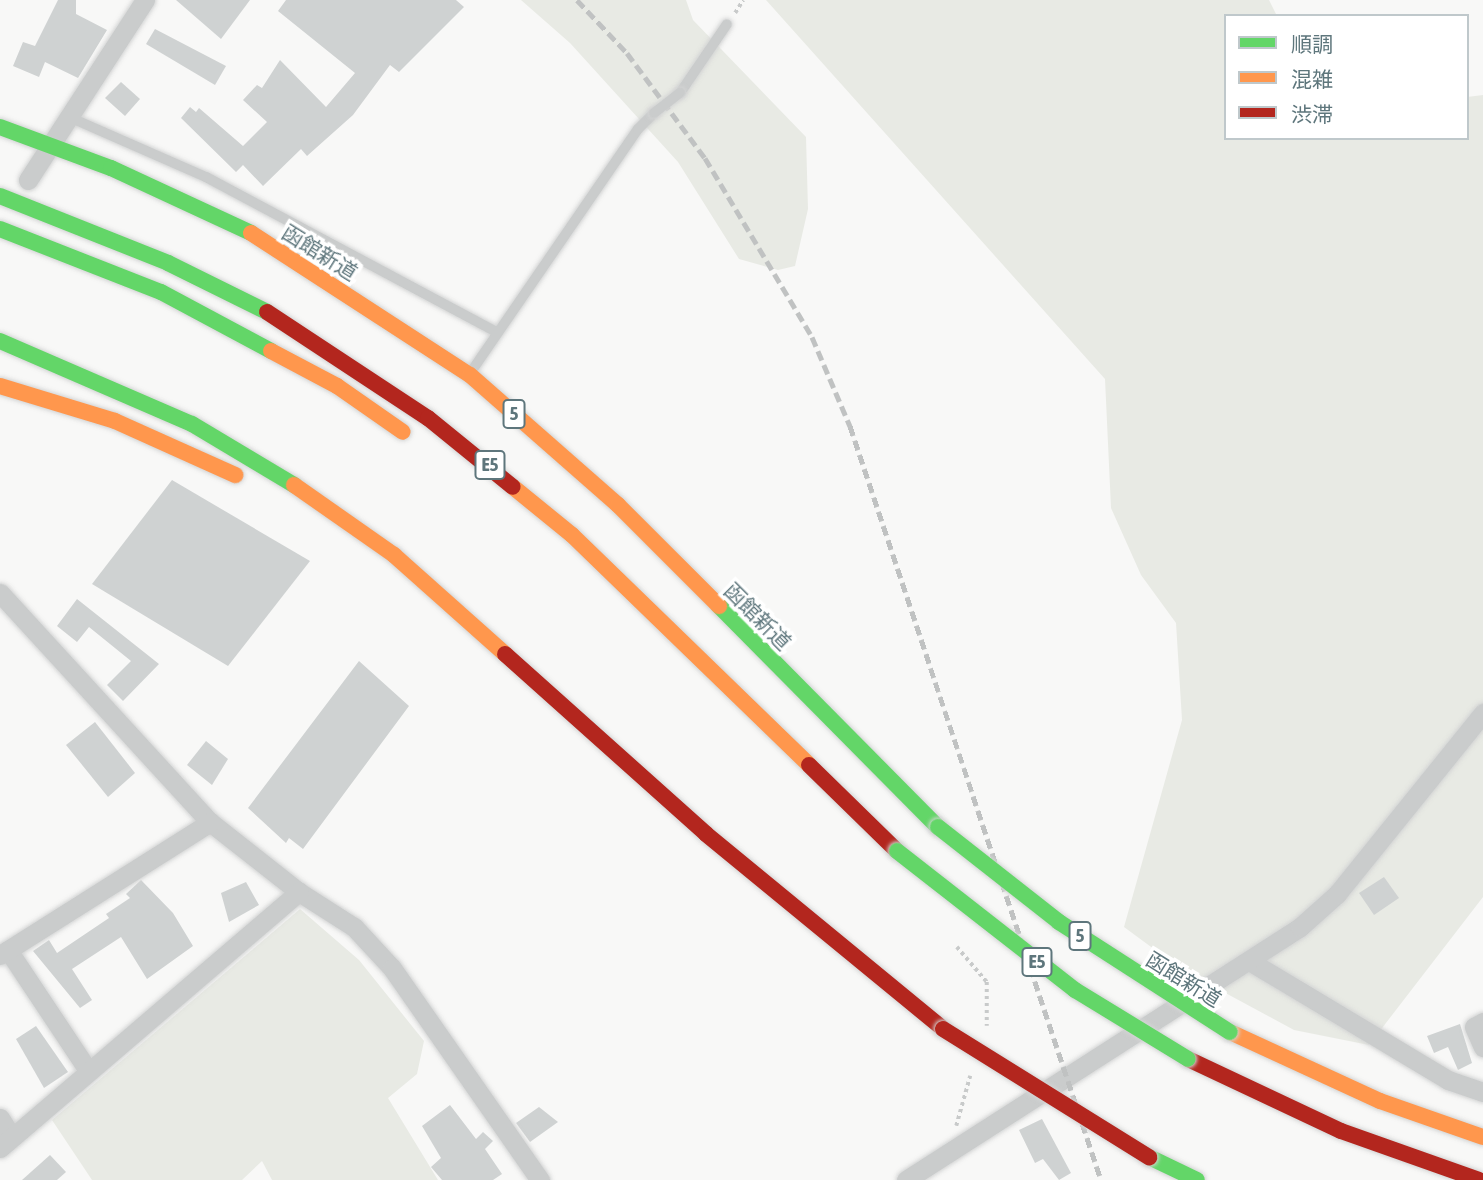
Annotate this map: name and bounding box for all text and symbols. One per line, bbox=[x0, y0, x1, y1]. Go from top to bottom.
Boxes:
legend bbox=[1224, 14, 1469, 140]
text: 順調 bbox=[1291, 32, 1333, 56]
text: 混雑 bbox=[1291, 67, 1333, 91]
text: 渋滞 bbox=[1291, 102, 1333, 126]
street label: 函館新道 bbox=[278, 219, 362, 285]
road number: 5 bbox=[502, 398, 526, 430]
road number: E5 bbox=[474, 450, 506, 480]
street label: 函館新道 bbox=[719, 577, 797, 655]
road number: 5 bbox=[1068, 920, 1092, 952]
road number: E5 bbox=[1021, 946, 1053, 978]
street label: 函館新道 bbox=[1142, 946, 1226, 1012]

